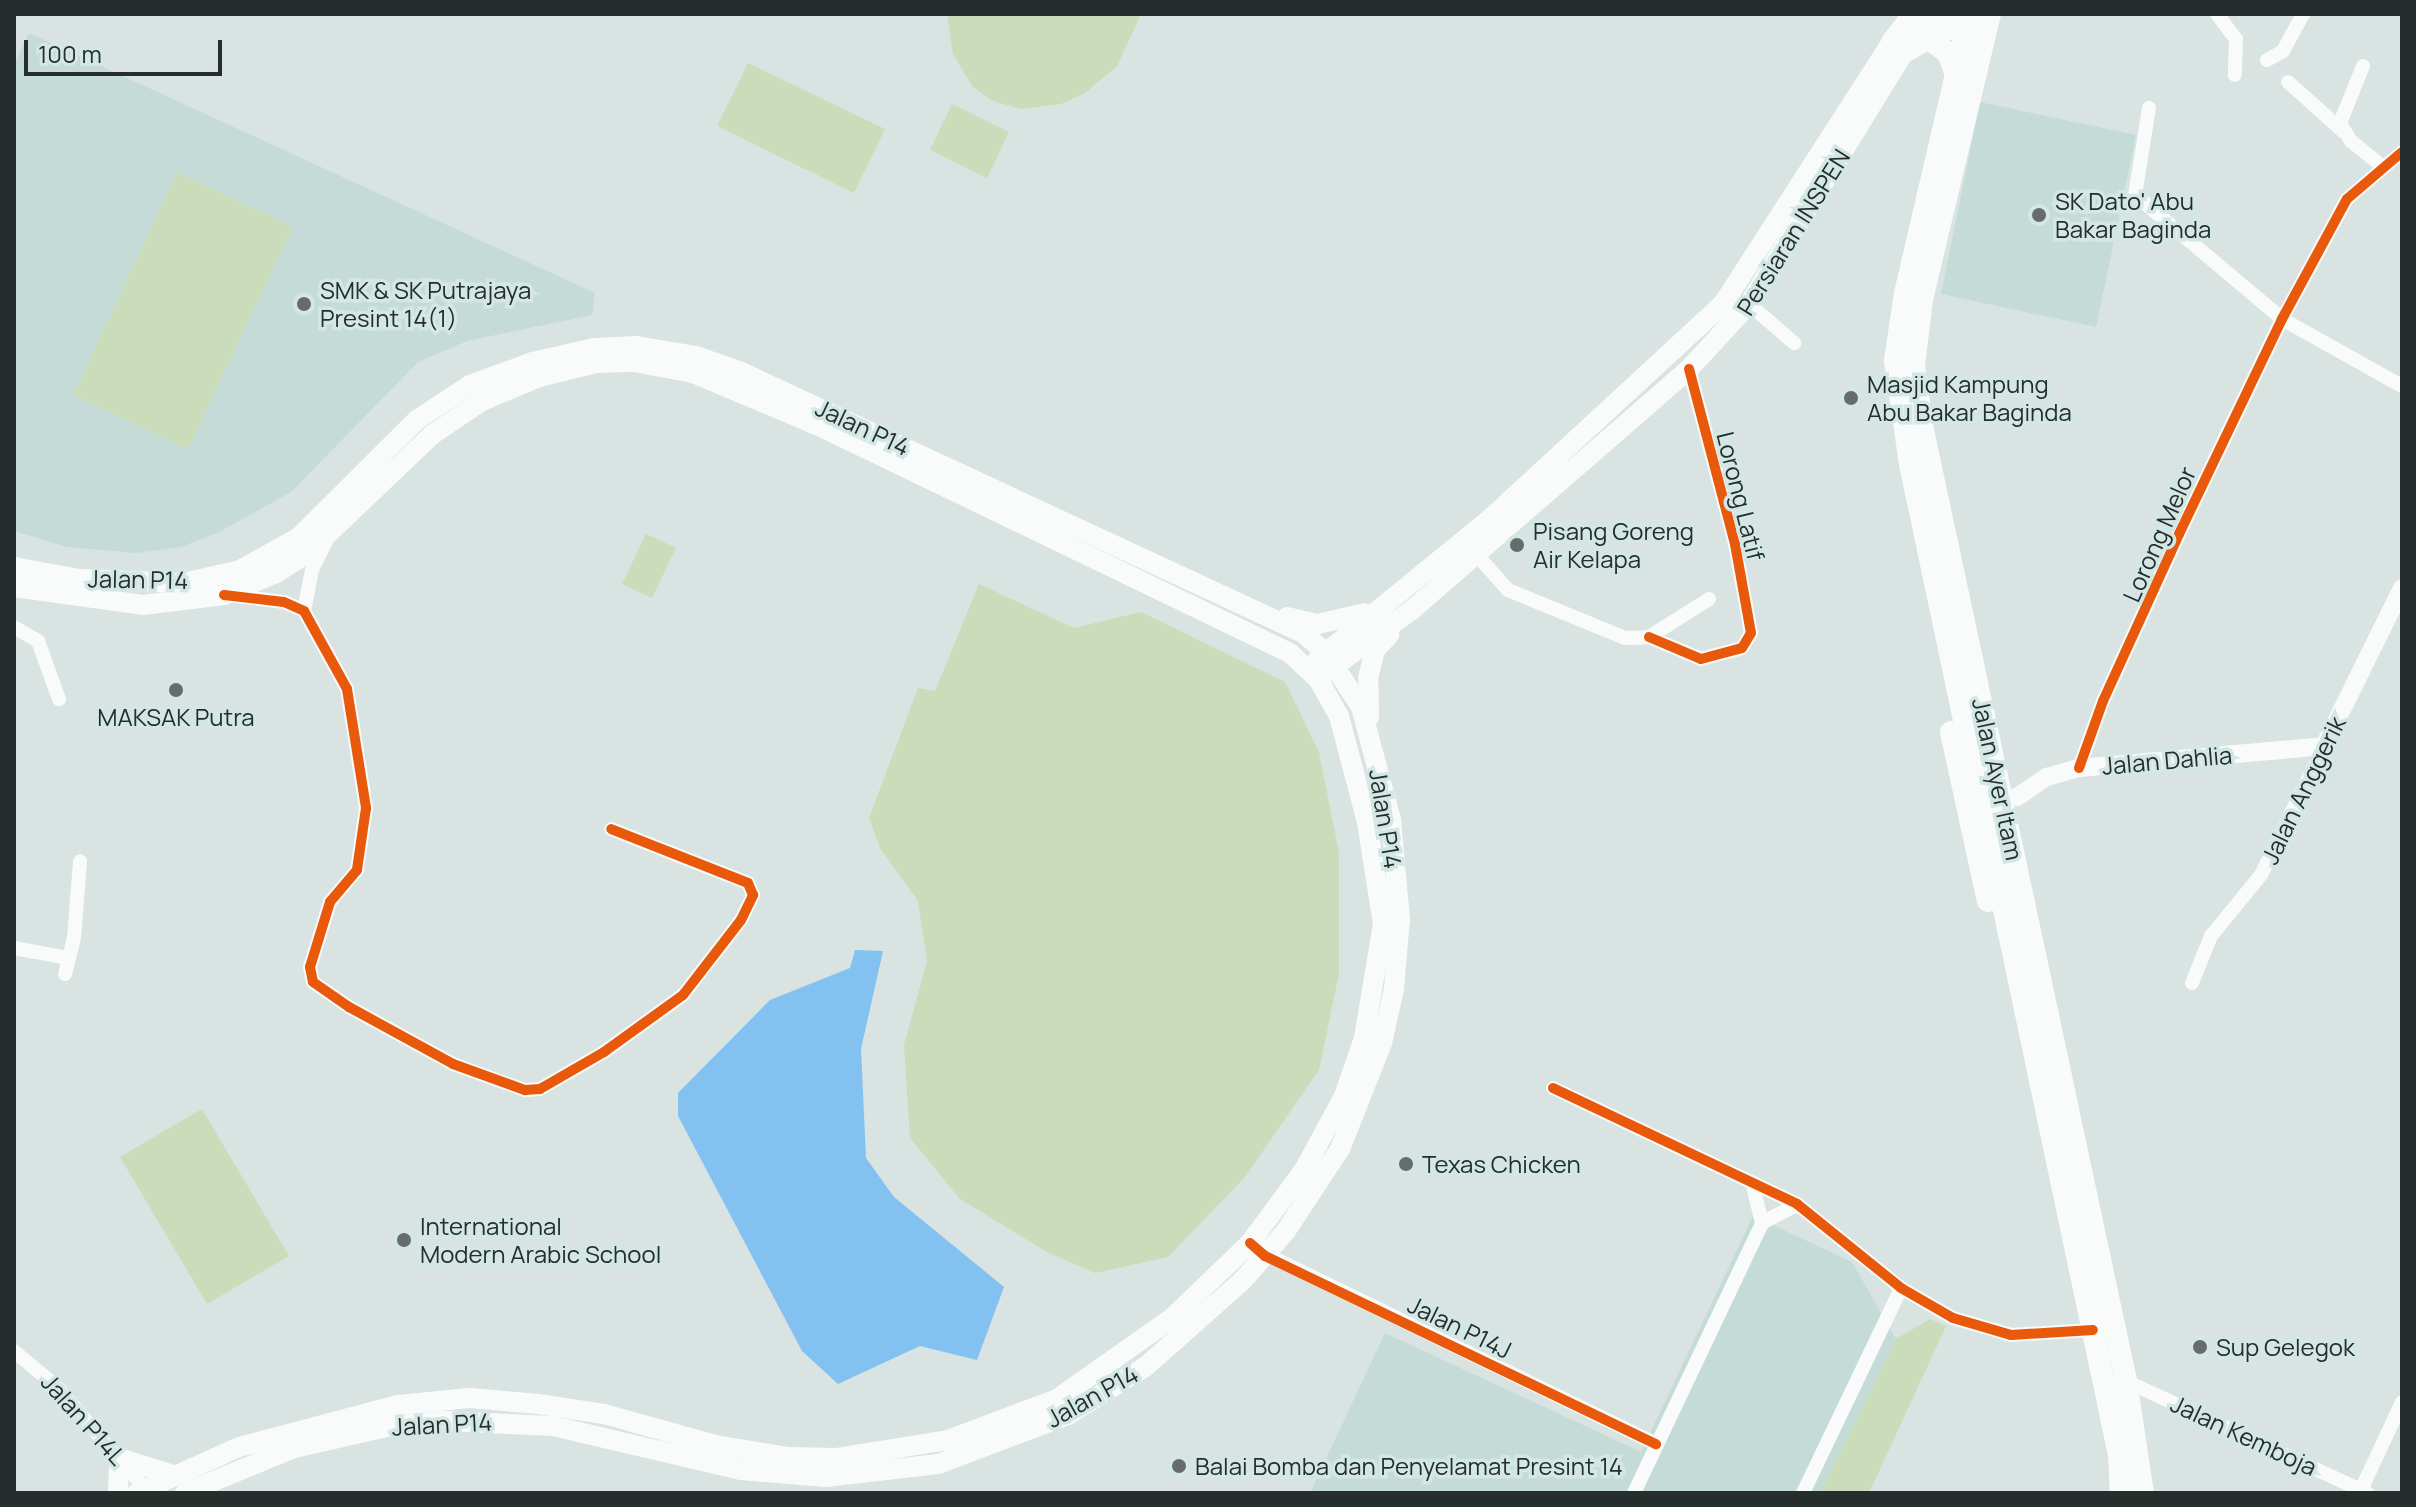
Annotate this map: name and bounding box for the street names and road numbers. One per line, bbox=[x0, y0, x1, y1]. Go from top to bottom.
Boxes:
street label: Persiaran INSPEN bbox=[1730, 144, 1856, 320]
street label: Jalan P14 bbox=[811, 393, 915, 461]
street label: Lorong Latif bbox=[1711, 429, 1771, 563]
street label: Lorong Melor bbox=[2116, 462, 2202, 606]
street label: Jalan P14 bbox=[88, 564, 188, 594]
street label: Jalan Ayer Itam bbox=[1967, 695, 2029, 863]
street label: Jalan Anggerik bbox=[2255, 712, 2351, 868]
street label: Jalan Dahlia bbox=[2101, 740, 2233, 780]
street label: Jalan P14 bbox=[1364, 767, 1408, 871]
street label: Jalan P14J bbox=[1404, 1290, 1516, 1364]
street label: Jalan P14 bbox=[1041, 1359, 1143, 1433]
street label: Jalan P14L bbox=[36, 1367, 132, 1471]
street label: Jalan Kemboja bbox=[2167, 1389, 2321, 1481]
street label: Jalan P14 bbox=[391, 1407, 493, 1441]

